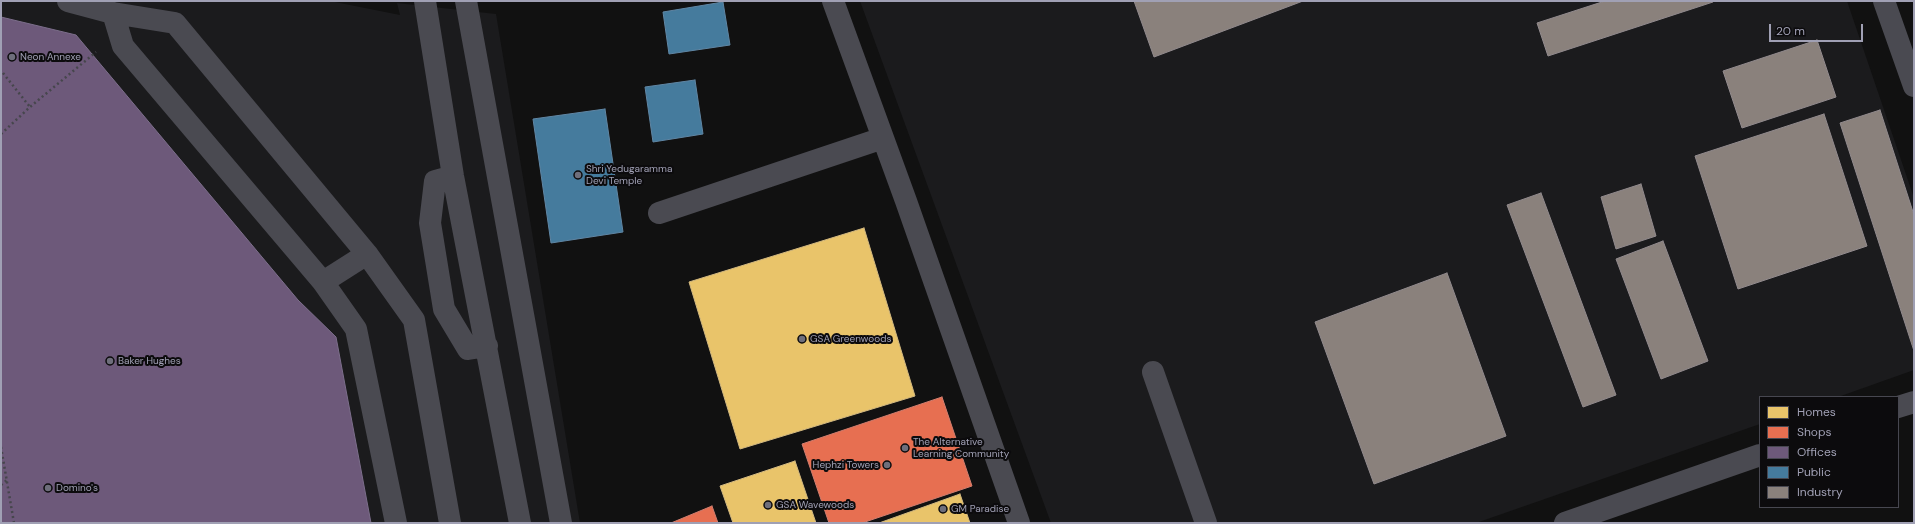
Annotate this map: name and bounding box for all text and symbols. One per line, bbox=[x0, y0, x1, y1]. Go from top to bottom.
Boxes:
scale bar bbox=[1771, 16, 1865, 42]
text: 20 m bbox=[1776, 23, 1805, 39]
place label: Neon Annexe bbox=[20, 51, 81, 63]
marker: Neon Annexe bbox=[7, 52, 17, 62]
place label: Shri Yedugaramma Devi Temple bbox=[586, 163, 672, 186]
marker: Shri Yedugaramma Devi Temple bbox=[573, 170, 583, 180]
place label: GSA Greenwoods bbox=[810, 333, 891, 345]
marker: GSA Greenwoods bbox=[797, 334, 807, 344]
place label: Baker Hughes bbox=[118, 355, 181, 367]
marker: Baker Hughes bbox=[105, 356, 115, 366]
legend bbox=[1759, 396, 1899, 508]
text: Homes bbox=[1797, 404, 1836, 420]
text: Shops bbox=[1797, 424, 1832, 440]
place label: The Alternative Learning Community bbox=[913, 436, 1009, 460]
marker: The Alternative Learning Community bbox=[900, 443, 910, 453]
text: Offices bbox=[1797, 444, 1837, 460]
place label: Hephzi Towers bbox=[813, 459, 879, 471]
marker: Hephzi Towers bbox=[882, 460, 892, 470]
text: Public bbox=[1797, 464, 1831, 480]
place label: Domino's bbox=[56, 482, 98, 494]
marker: Domino's bbox=[43, 483, 53, 493]
text: Industry bbox=[1797, 484, 1843, 500]
place label: GSA Wavewoods bbox=[776, 499, 854, 511]
marker: GSA Wavewoods bbox=[763, 500, 773, 510]
place label: GM Paradise bbox=[951, 503, 1009, 515]
marker: GM Paradise bbox=[938, 504, 948, 514]

